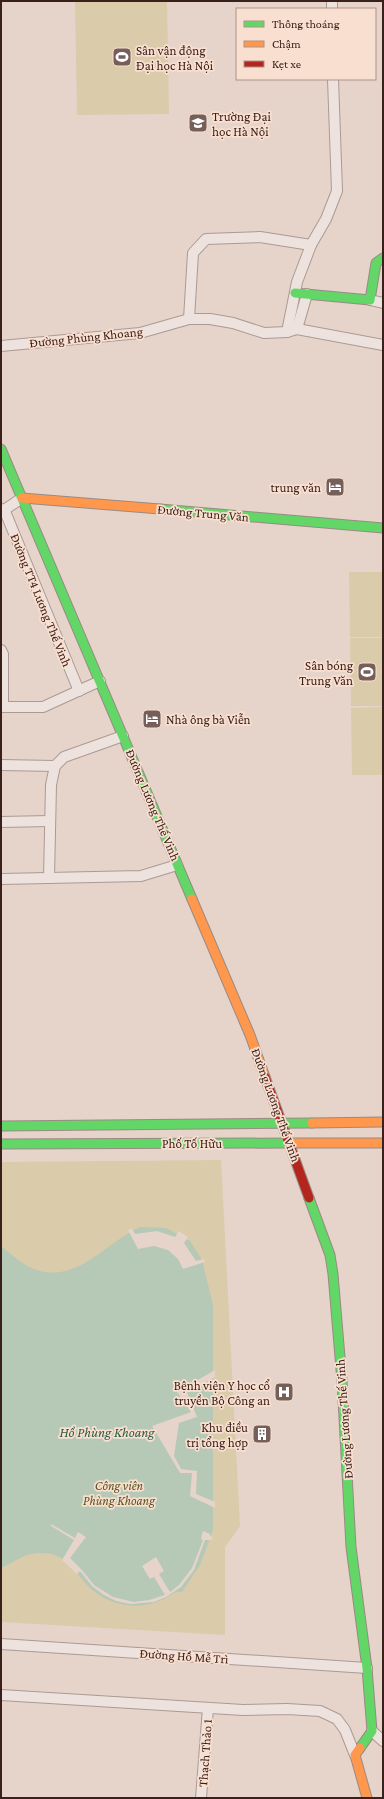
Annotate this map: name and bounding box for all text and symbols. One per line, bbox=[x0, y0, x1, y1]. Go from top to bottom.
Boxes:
legend bbox=[236, 8, 376, 80]
text: Thông thoáng bbox=[272, 17, 340, 31]
text: Chậm bbox=[272, 37, 301, 51]
place label: Sân vận động Đại học Hà Nội bbox=[136, 43, 214, 73]
sports icon: Sân vận động Đại học Hà Nội bbox=[111, 46, 133, 68]
text: Kẹt xe bbox=[272, 57, 301, 71]
place label: Trường Đại học Hà Nội bbox=[212, 109, 271, 139]
school or university icon: Trường Đại học Hà Nội bbox=[187, 112, 209, 134]
street label: Đường Phùng Khoang bbox=[29, 324, 144, 350]
hotel icon: trung văn bbox=[324, 476, 346, 498]
place label: trung văn bbox=[271, 480, 321, 495]
street label: Đường Trung Văn bbox=[157, 502, 249, 524]
street label: Đường TT4 Lương Thế Vinh bbox=[7, 531, 75, 669]
place label: Sân bóng Trung Văn bbox=[299, 658, 354, 688]
sports icon: Sân bóng Trung Văn bbox=[356, 661, 378, 683]
hotel icon: Nhà ông bà Viễn bbox=[141, 708, 163, 730]
place label: Nhà ông bà Viễn bbox=[166, 712, 251, 727]
street label: Đường Lương Thế Vinh bbox=[123, 747, 183, 863]
street label: Đường Lương Thế Vinh bbox=[248, 1046, 304, 1164]
street label: Phố Tố Hữu bbox=[162, 1136, 222, 1151]
street label: Đường Lương Thế Vinh bbox=[332, 1359, 356, 1479]
place label: Bệnh viện Y học cổ truyền Bộ Công an bbox=[174, 1378, 270, 1408]
hospital icon: Bệnh viện Y học cổ truyền Bộ Công an bbox=[273, 1381, 295, 1403]
place label: Khu điều trị tổng hợp bbox=[187, 1420, 248, 1450]
building icon: Khu điều trị tổng hợp bbox=[251, 1423, 273, 1445]
water label: Hồ Phùng Khoang bbox=[59, 1424, 155, 1440]
park label: Công viên Phùng Khoang bbox=[83, 1478, 156, 1508]
street label: Đường Hồ Mễ Trì bbox=[139, 1645, 230, 1667]
street label: Thạch Thảo 1 bbox=[195, 1719, 215, 1787]

